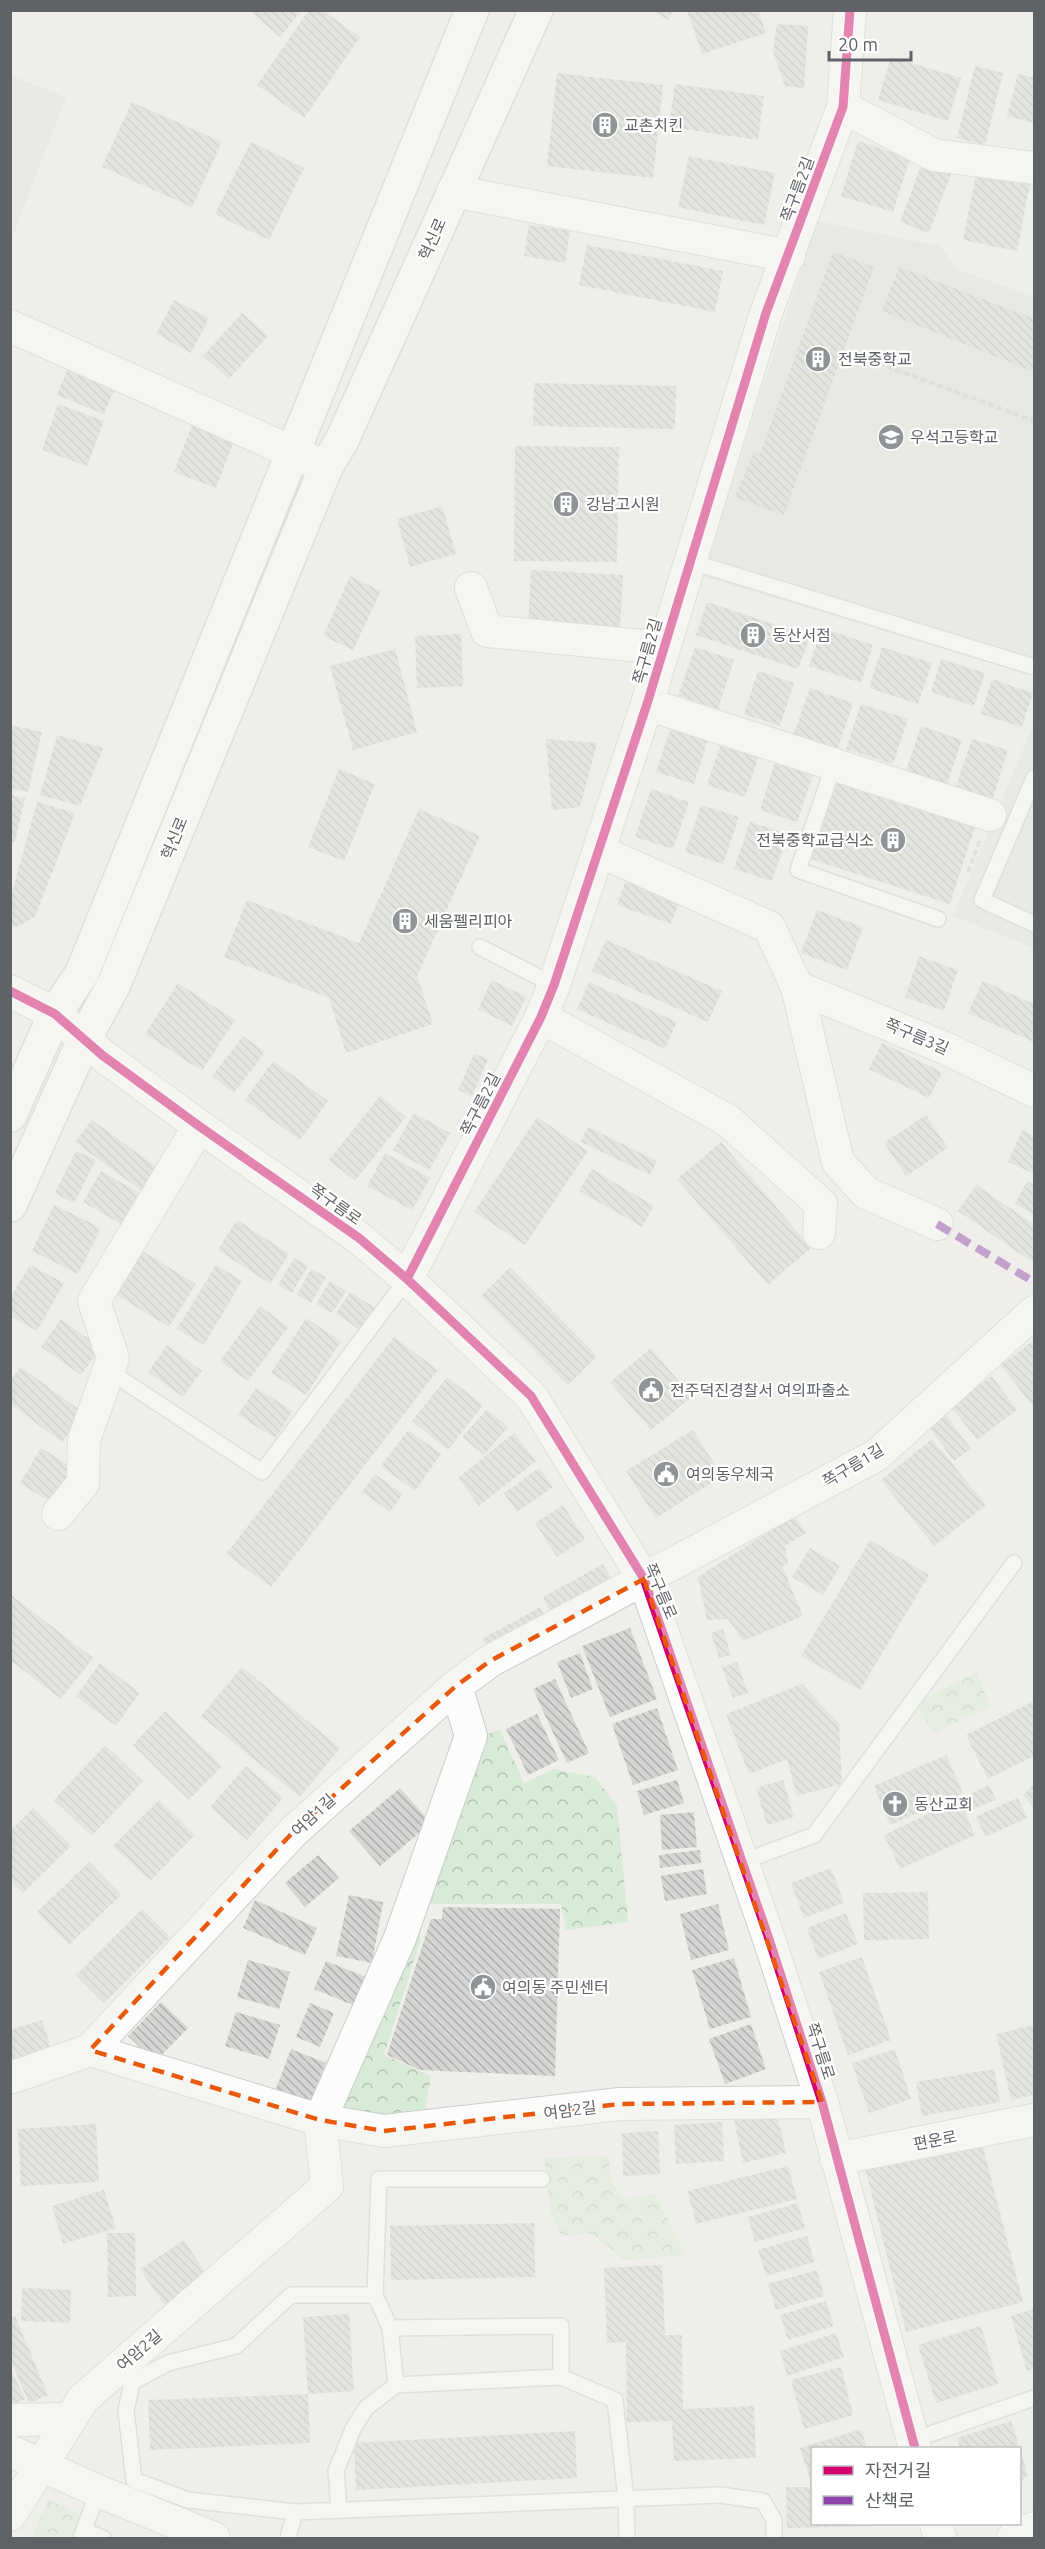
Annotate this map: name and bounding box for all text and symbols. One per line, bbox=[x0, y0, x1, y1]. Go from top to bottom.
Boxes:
scale bar bbox=[829, 24, 912, 62]
text: 20 m bbox=[838, 34, 878, 54]
building icon: 교촌치킨 bbox=[590, 110, 620, 140]
place label: 교촌치킨 bbox=[624, 116, 683, 134]
street label: 쪽구름2길 bbox=[777, 154, 817, 224]
street label: 혁신로 bbox=[415, 215, 449, 263]
building icon: 전북중학교 bbox=[803, 344, 833, 374]
place label: 전북중학교 bbox=[838, 350, 912, 368]
school or university icon: 우석고등학교 bbox=[876, 422, 906, 452]
place label: 우석고등학교 bbox=[910, 428, 998, 446]
building icon: 강남고시원 bbox=[551, 489, 581, 519]
place label: 강남고시원 bbox=[586, 495, 660, 513]
street label: 쪽구름2길 bbox=[629, 616, 665, 686]
building icon: 동산서점 bbox=[738, 620, 768, 650]
place label: 동산서점 bbox=[772, 626, 831, 644]
street label: 혁신로 bbox=[157, 814, 191, 862]
building icon: 전북중학교급식소 bbox=[878, 825, 908, 855]
place label: 전북중학교급식소 bbox=[756, 831, 874, 849]
building icon: 세움펠리피아 bbox=[390, 906, 420, 936]
place label: 세움펠리피아 bbox=[424, 912, 513, 930]
street label: 쪽구름3길 bbox=[882, 1014, 952, 1058]
street label: 쪽구름2길 bbox=[457, 1070, 503, 1138]
street label: 쪽구름로 bbox=[307, 1180, 366, 1228]
public building icon: 전주덕진경찰서 여의파출소 bbox=[636, 1375, 666, 1405]
place label: 전주덕진경찰서 여의파출소 bbox=[670, 1381, 850, 1399]
street label: 쪽구름1길 bbox=[819, 1440, 887, 1490]
public building icon: 여의동우체국 bbox=[651, 1459, 681, 1489]
place label: 여의동우체국 bbox=[686, 1465, 774, 1483]
street label: 쪽구름로 bbox=[641, 1560, 681, 1622]
church icon: 동산교회 bbox=[880, 1789, 910, 1819]
street label: 여암1길 bbox=[287, 1790, 339, 1840]
place label: 동산교회 bbox=[914, 1795, 973, 1813]
public building icon: 여의동 주민센터 bbox=[468, 1972, 498, 2002]
place label: 여의동 주민센터 bbox=[502, 1978, 609, 1996]
street label: 쪽구름로 bbox=[803, 2020, 839, 2082]
street label: 여암2길 bbox=[543, 2098, 597, 2122]
street label: 편운로 bbox=[912, 2127, 959, 2153]
street label: 여암2길 bbox=[113, 2326, 165, 2374]
legend bbox=[811, 2447, 1021, 2525]
text: 자전거길 bbox=[865, 2460, 931, 2480]
text: 산책로 bbox=[865, 2490, 915, 2510]

